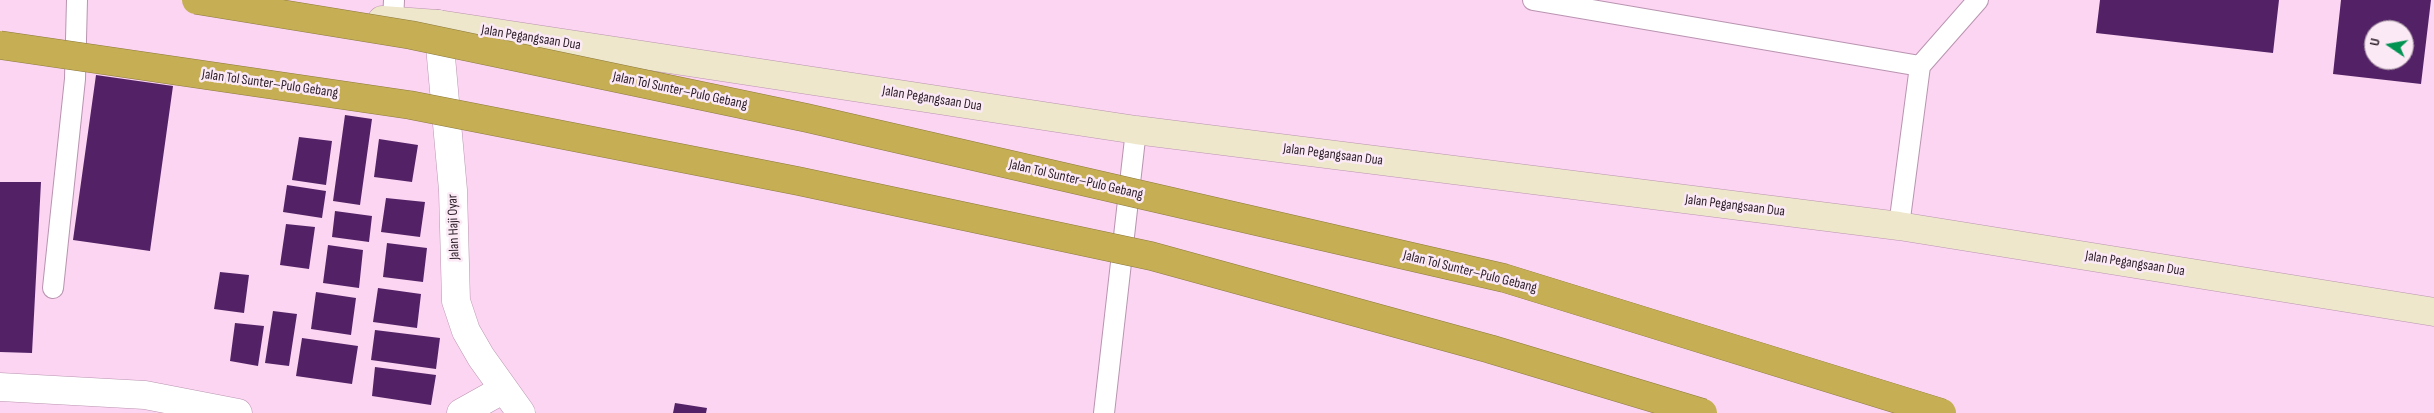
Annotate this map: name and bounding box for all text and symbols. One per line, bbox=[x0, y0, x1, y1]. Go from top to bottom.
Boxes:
north arrow bbox=[2364, 20, 2414, 70]
street label: Jalan Pegangsaan Dua bbox=[480, 22, 582, 54]
text: U bbox=[2366, 37, 2384, 47]
street label: Jalan Tol Sunter–Pulo Gebang bbox=[201, 66, 339, 102]
street label: Jalan Tol Sunter–Pulo Gebang bbox=[611, 69, 749, 113]
street label: Jalan Pegangsaan Dua bbox=[881, 83, 983, 115]
street label: Jalan Pegangsaan Dua bbox=[1282, 141, 1384, 169]
street label: Jalan Tol Sunter–Pulo Gebang bbox=[1007, 156, 1145, 204]
street label: Jalan Pegangsaan Dua bbox=[1684, 192, 1786, 220]
street label: Jalan Haji Oyar bbox=[444, 194, 464, 260]
street label: Jalan Tol Sunter–Pulo Gebang bbox=[1401, 247, 1539, 297]
street label: Jalan Pegangsaan Dua bbox=[2084, 248, 2186, 280]

